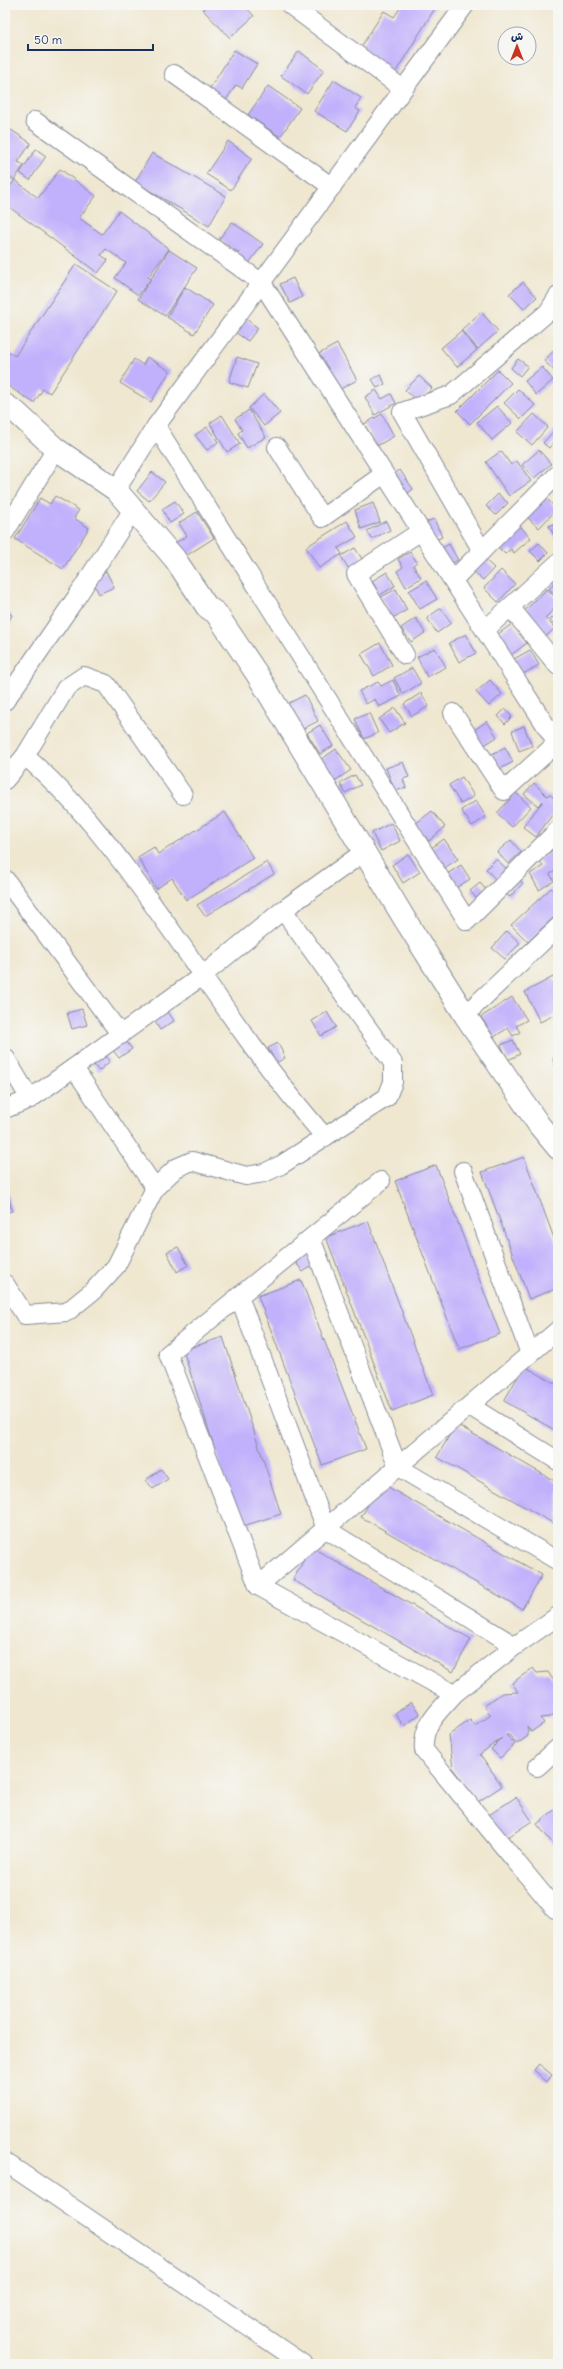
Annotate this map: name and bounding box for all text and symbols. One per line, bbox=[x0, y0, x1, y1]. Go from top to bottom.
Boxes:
scale bar bbox=[28, 26, 153, 52]
north arrow bbox=[497, 26, 537, 66]
text: ش bbox=[511, 29, 523, 43]
text: 50 m bbox=[34, 32, 63, 47]

